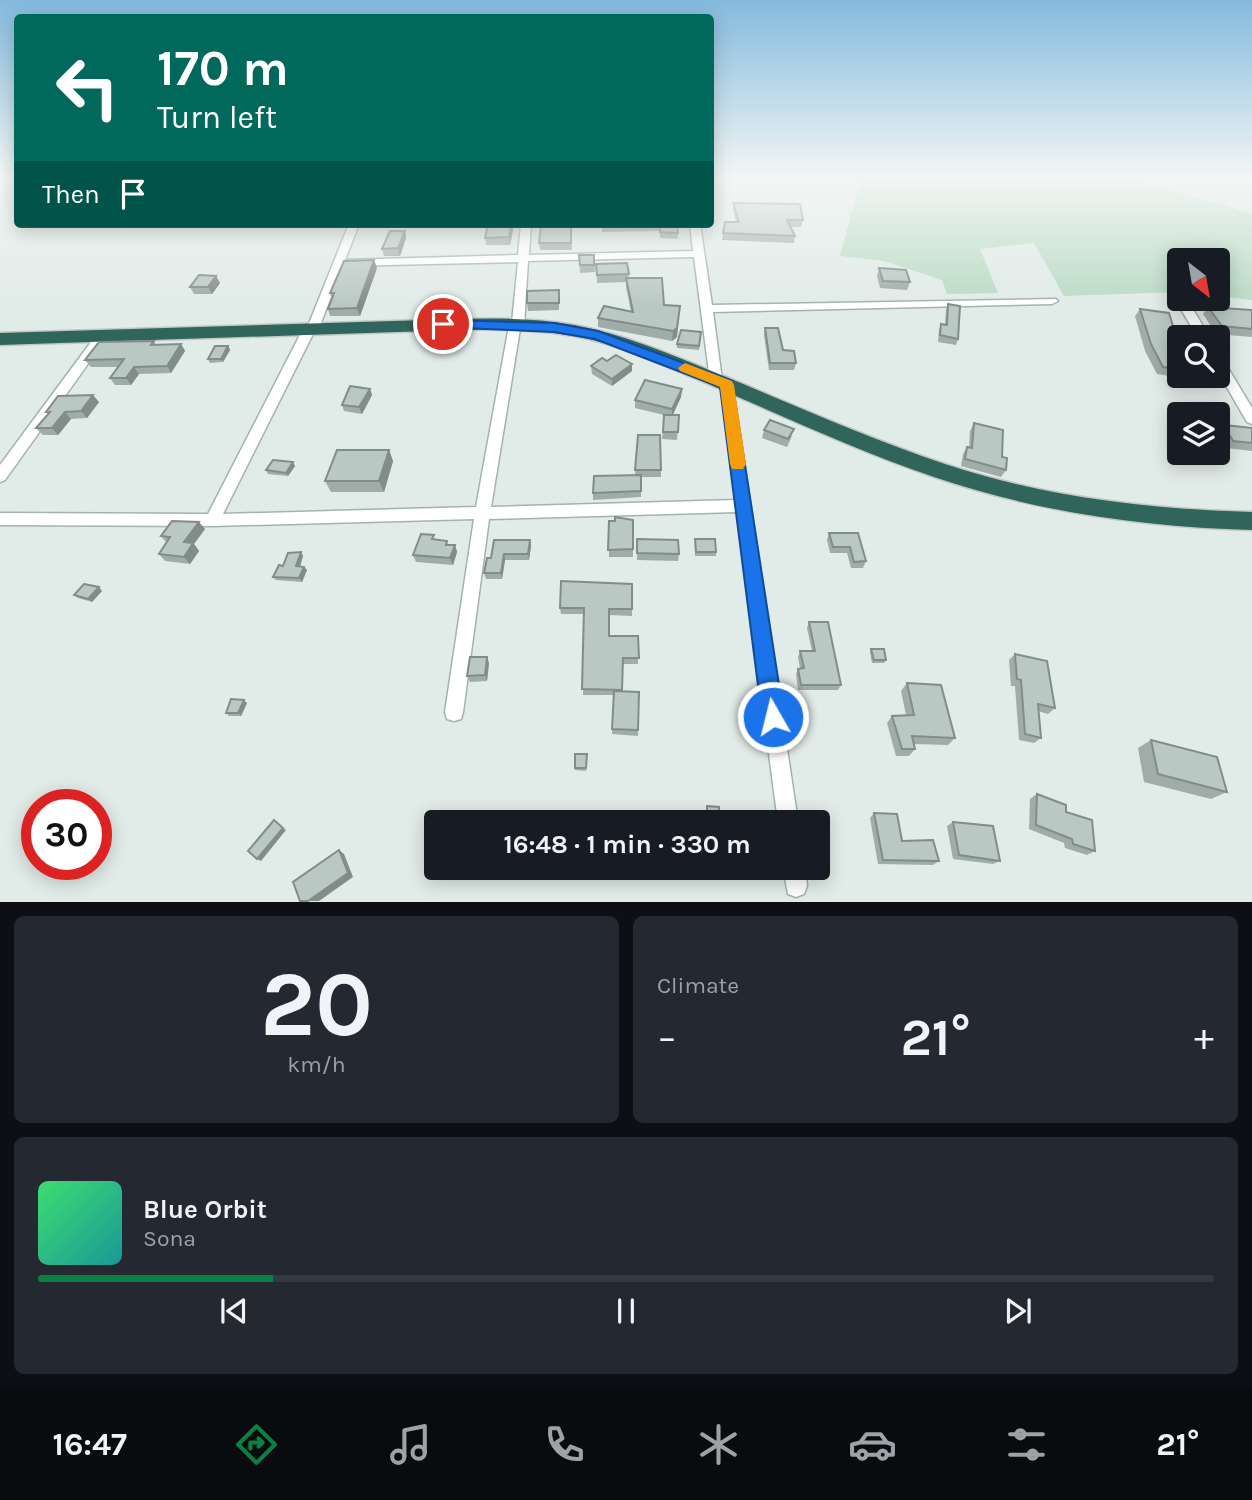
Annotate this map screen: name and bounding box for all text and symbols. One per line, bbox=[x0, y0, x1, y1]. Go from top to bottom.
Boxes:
text: 170 m bbox=[157, 40, 289, 97]
icon: left bbox=[42, 42, 133, 133]
text: Turn left bbox=[157, 99, 277, 136]
icon: arrive bbox=[114, 175, 152, 213]
text: Then bbox=[42, 179, 100, 210]
north arrow bbox=[1167, 248, 1230, 312]
map controls bbox=[1167, 248, 1230, 465]
pin bbox=[413, 294, 473, 354]
icon: arrive bbox=[424, 305, 462, 343]
button: search bbox=[1167, 325, 1230, 388]
button: layers bbox=[1167, 402, 1230, 465]
position arrow bbox=[736, 680, 810, 754]
speed limit sign: 30 bbox=[21, 789, 112, 880]
text: 16:48 · 1 min · 330 m bbox=[503, 829, 751, 860]
text: 20 bbox=[260, 952, 373, 1058]
text: Climate bbox=[657, 972, 739, 999]
text: 21° bbox=[900, 1007, 971, 1068]
text: − bbox=[657, 1015, 677, 1060]
text: + bbox=[1194, 1015, 1214, 1060]
text: km/h bbox=[287, 1051, 346, 1078]
text: Blue Orbit bbox=[143, 1194, 267, 1225]
text: Sona bbox=[143, 1225, 196, 1252]
icon: previous bbox=[215, 1292, 253, 1330]
icon: pause bbox=[607, 1292, 645, 1330]
icon: next bbox=[999, 1292, 1037, 1330]
icon: directions bbox=[232, 1420, 281, 1469]
icon: music bbox=[386, 1420, 435, 1469]
icon: phone bbox=[540, 1420, 589, 1469]
icon: climate bbox=[694, 1420, 743, 1469]
icon: car bbox=[848, 1420, 897, 1469]
icon: filters bbox=[1002, 1420, 1051, 1469]
text: 16:47 bbox=[53, 1426, 127, 1463]
text: 21° bbox=[1156, 1426, 1199, 1463]

